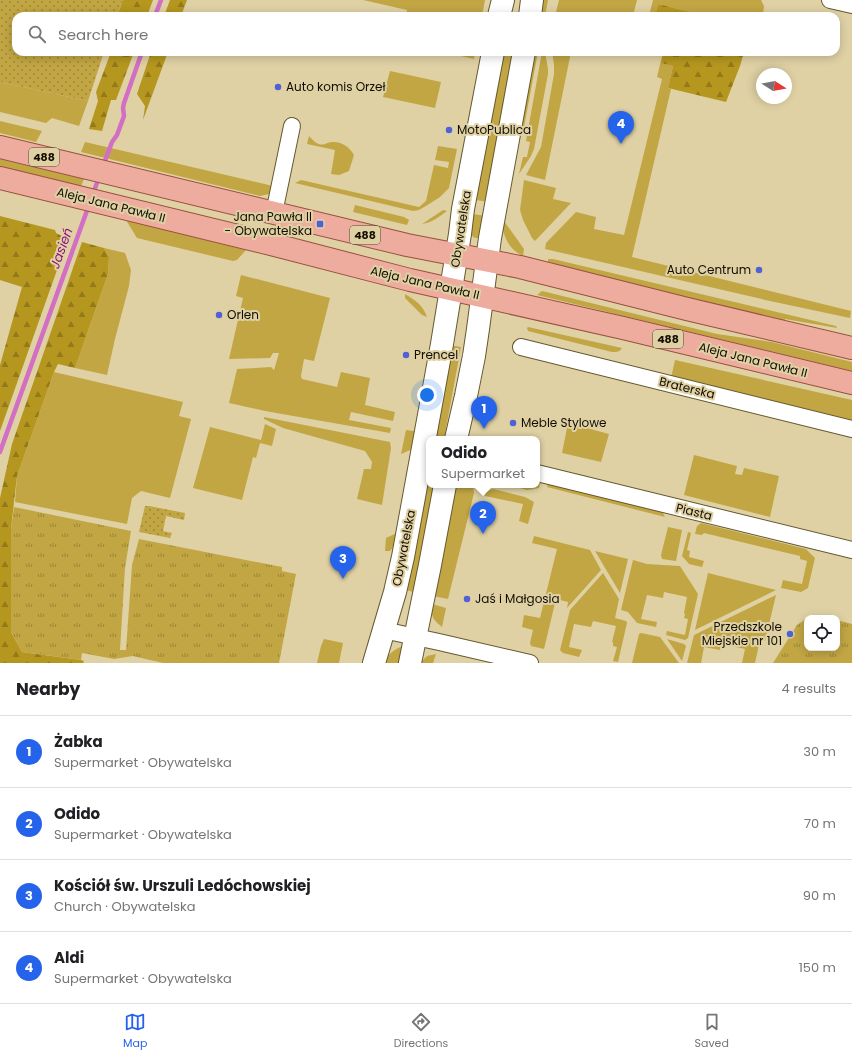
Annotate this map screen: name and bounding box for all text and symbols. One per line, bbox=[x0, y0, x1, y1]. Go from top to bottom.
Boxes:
search box bbox=[12, 12, 840, 56]
icon: search bbox=[26, 23, 48, 45]
text: Search here bbox=[58, 24, 148, 45]
north arrow bbox=[756, 68, 792, 104]
place label: Auto komis Orzeł bbox=[286, 78, 385, 95]
marker: Auto komis Orzeł bbox=[273, 82, 283, 92]
pin: 4 bbox=[608, 111, 634, 144]
place label: MotoPublica bbox=[457, 121, 531, 138]
marker: MotoPublica bbox=[444, 125, 454, 135]
road number: 488 bbox=[29, 148, 59, 166]
street label: Aleja Jana Pawła II bbox=[55, 183, 167, 226]
street label: Obywatelska bbox=[446, 189, 475, 269]
place label: Jana Pawła II - Obywatelska bbox=[225, 208, 312, 239]
marker: Jana Pawła II - Obywatelska bbox=[315, 219, 325, 229]
water label: Jasień bbox=[45, 225, 78, 271]
road number: 488 bbox=[350, 226, 380, 244]
place label: Auto Centrum bbox=[667, 261, 751, 278]
street label: Aleja Jana Pawła II bbox=[369, 262, 481, 303]
marker: Auto Centrum bbox=[754, 265, 764, 275]
place label: Orlen bbox=[227, 306, 259, 323]
marker: Orlen bbox=[214, 310, 224, 320]
road number: 488 bbox=[653, 330, 683, 348]
street label: Aleja Jana Pawła II bbox=[697, 338, 809, 381]
place label: Prencel bbox=[414, 346, 458, 363]
marker: Prencel bbox=[401, 350, 411, 360]
street label: Braterska bbox=[658, 372, 717, 403]
your location bbox=[417, 385, 437, 405]
pin: 1 bbox=[471, 396, 497, 429]
place label: Meble Stylowe bbox=[521, 414, 607, 431]
marker: Meble Stylowe bbox=[508, 418, 518, 428]
popup bbox=[426, 436, 540, 488]
text: Odido bbox=[441, 442, 487, 463]
text: Supermarket bbox=[441, 464, 525, 483]
street label: Piasta bbox=[674, 499, 714, 524]
pin: 2 bbox=[470, 501, 496, 534]
street label: Obywatelska bbox=[388, 508, 419, 588]
pin: 3 bbox=[330, 546, 356, 579]
place label: Jaś i Małgosia bbox=[475, 590, 560, 607]
marker: Jaś i Małgosia bbox=[462, 594, 472, 604]
map controls bbox=[804, 615, 840, 651]
button: locate bbox=[804, 615, 840, 651]
place label: Przedszkole Miejskie nr 101 bbox=[702, 618, 782, 649]
marker: Przedszkole Miejskie nr 101 bbox=[785, 629, 795, 639]
text: Nearby bbox=[16, 677, 80, 701]
text: 4 results bbox=[782, 679, 836, 698]
text: Żabka bbox=[54, 731, 103, 752]
text: 1 bbox=[27, 742, 31, 761]
text: 30 m bbox=[803, 742, 836, 761]
text: Supermarket · Obywatelska bbox=[54, 753, 232, 772]
text: Odido bbox=[54, 803, 100, 824]
text: 2 bbox=[25, 814, 33, 833]
text: 70 m bbox=[804, 814, 836, 833]
text: Supermarket · Obywatelska bbox=[54, 825, 232, 844]
text: Kościół św. Urszuli Ledóchowskiej bbox=[54, 875, 311, 896]
text: 3 bbox=[25, 886, 33, 905]
text: 90 m bbox=[803, 886, 836, 905]
text: Church · Obywatelska bbox=[54, 897, 195, 916]
text: Aldi bbox=[54, 947, 84, 968]
text: 4 bbox=[25, 958, 33, 977]
text: 150 m bbox=[799, 958, 836, 977]
text: Supermarket · Obywatelska bbox=[54, 969, 232, 988]
tab: Map bbox=[123, 1011, 147, 1052]
tab: Directions bbox=[394, 1011, 448, 1052]
tab: Saved bbox=[695, 1011, 729, 1052]

